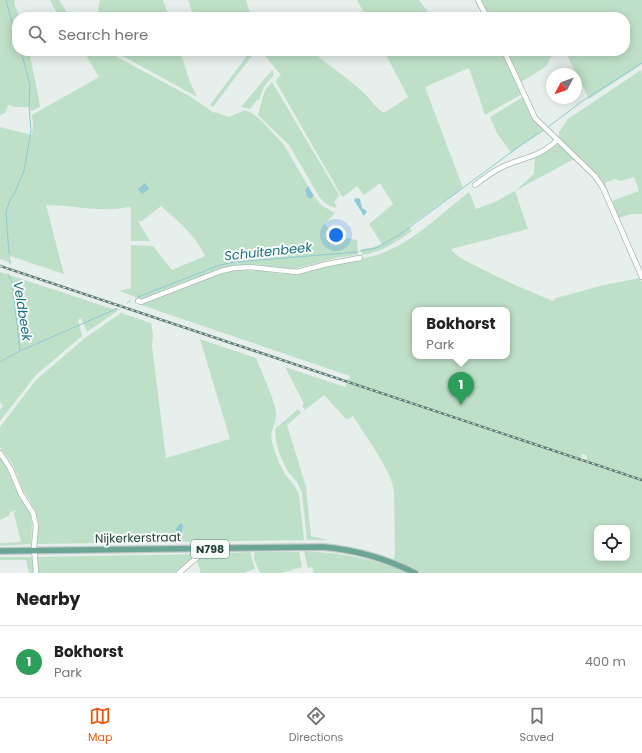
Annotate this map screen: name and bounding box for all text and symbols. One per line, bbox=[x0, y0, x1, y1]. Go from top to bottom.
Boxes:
search box bbox=[12, 12, 630, 56]
icon: search bbox=[26, 23, 48, 45]
text: Search here bbox=[58, 24, 148, 45]
north arrow bbox=[546, 68, 582, 104]
your location bbox=[326, 225, 346, 245]
water label: Schuitenbeek bbox=[223, 237, 314, 266]
water label: Veldbeek bbox=[8, 280, 37, 344]
popup bbox=[412, 307, 510, 359]
text: Bokhorst bbox=[426, 313, 496, 334]
text: Park bbox=[426, 335, 454, 354]
pin: 1 bbox=[448, 372, 474, 405]
map controls bbox=[594, 525, 630, 561]
button: locate bbox=[594, 525, 630, 561]
street label: Nijkerkerstraat bbox=[95, 528, 181, 547]
road number: N798 bbox=[191, 540, 229, 558]
text: Nearby bbox=[16, 587, 80, 611]
text: Bokhorst bbox=[54, 641, 123, 662]
text: 1 bbox=[27, 652, 31, 671]
text: 400 m bbox=[585, 652, 626, 671]
text: Park bbox=[54, 663, 82, 682]
tab: Map bbox=[88, 705, 112, 746]
tab: Directions bbox=[289, 705, 343, 746]
tab: Saved bbox=[520, 705, 554, 746]

